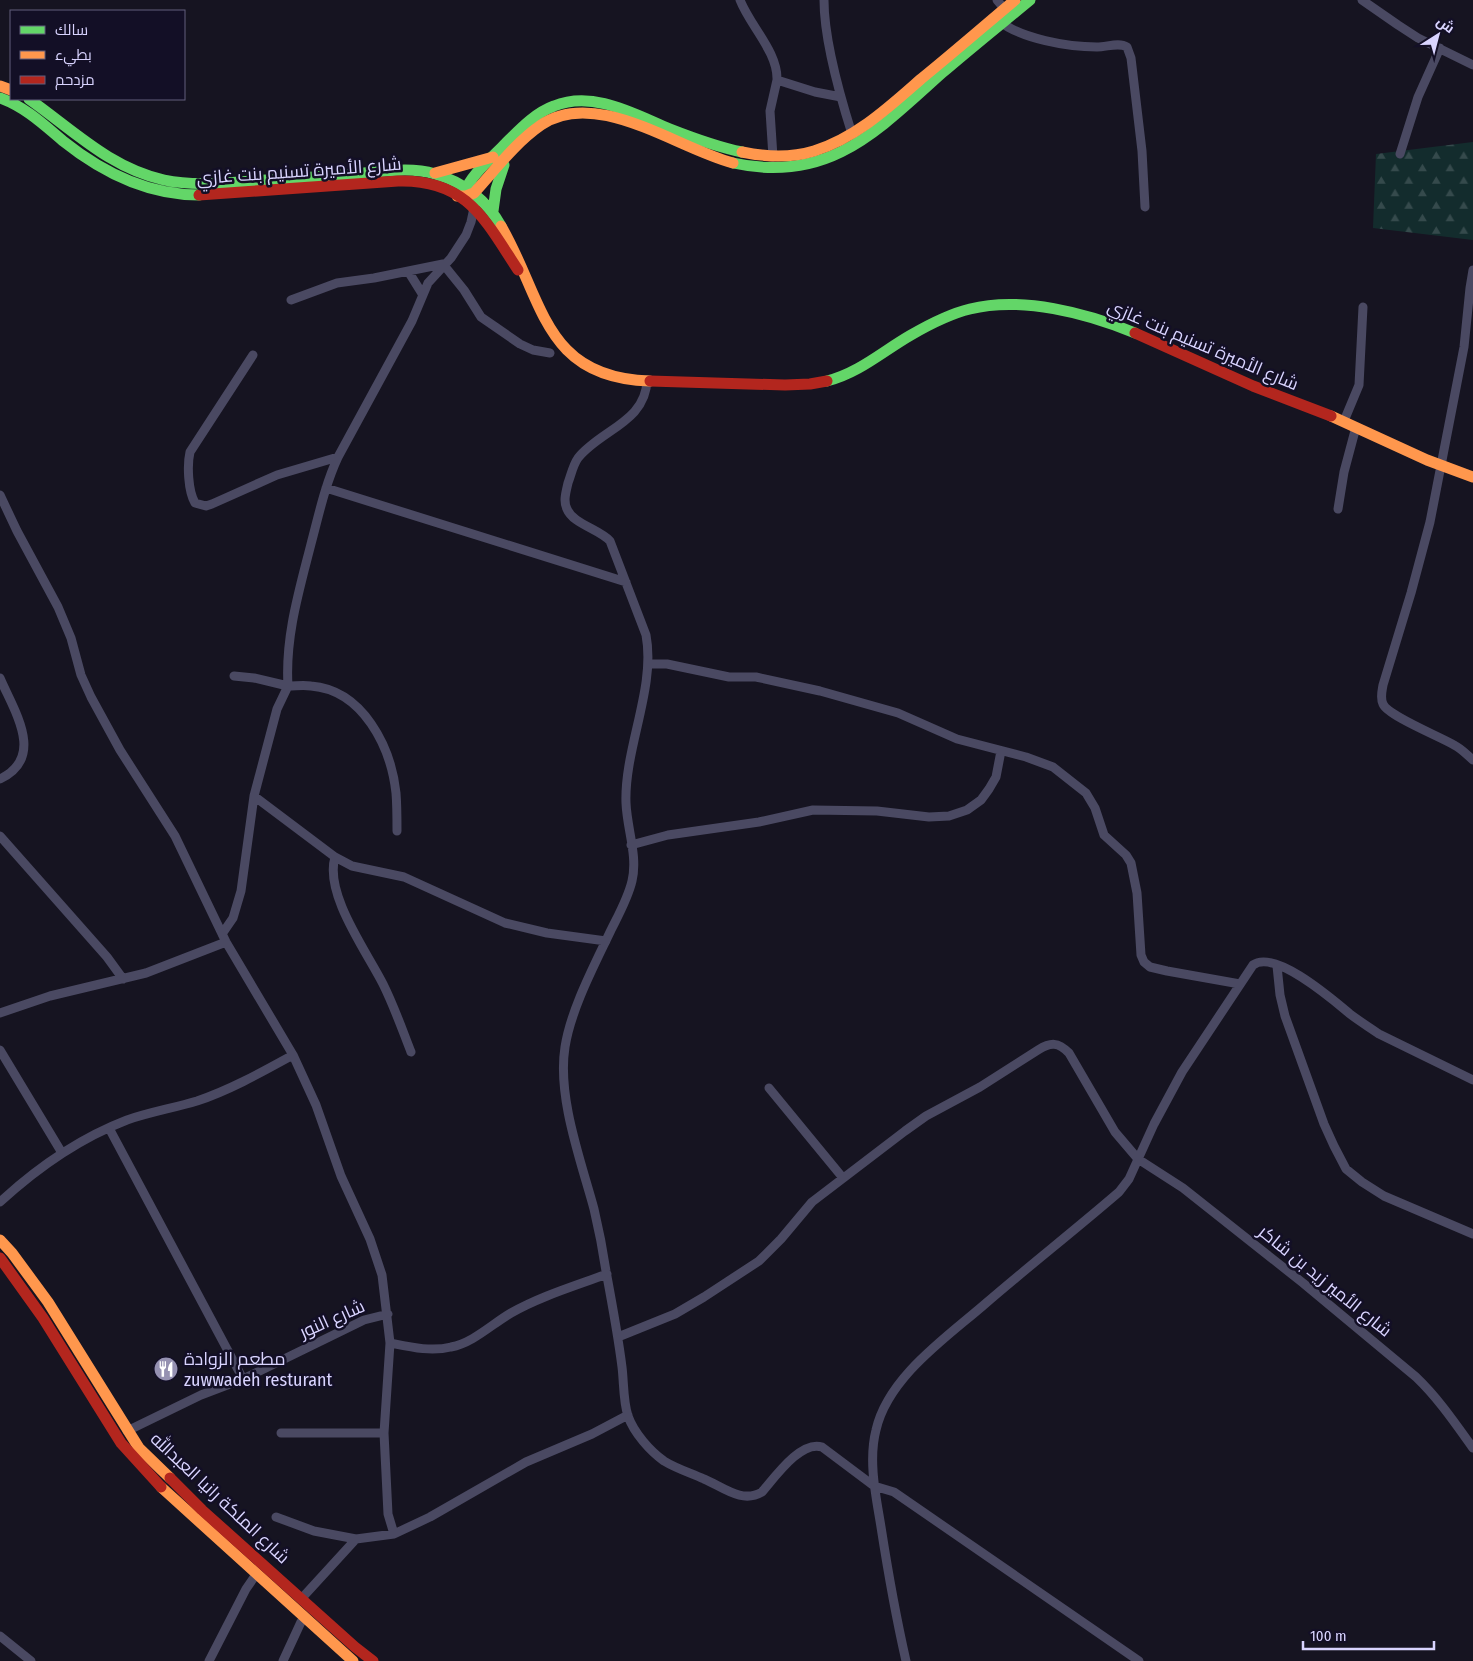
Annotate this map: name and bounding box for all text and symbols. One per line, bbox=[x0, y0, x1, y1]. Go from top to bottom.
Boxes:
legend bbox=[10, 10, 185, 100]
north arrow bbox=[1413, 10, 1463, 60]
text: ش bbox=[1433, 13, 1458, 37]
text: سالك bbox=[55, 21, 88, 39]
text: بطيء bbox=[55, 46, 92, 67]
text: مزدحم bbox=[55, 71, 95, 90]
street label: شارع الأميرة تسنيم بنت غازي bbox=[196, 153, 402, 192]
street label: شارع الأميرة تسنيم بنت غازي bbox=[1103, 295, 1302, 398]
street label: شارع الأمير زيد بن شاكر bbox=[1252, 1220, 1396, 1342]
street label: شارع النور bbox=[295, 1295, 369, 1344]
place label: مطعم الزوادة zuwwadeh resturant bbox=[184, 1348, 332, 1391]
restaurant icon: مطعم الزوادة zuwwadeh resturant bbox=[153, 1356, 179, 1382]
street label: شارع الملكة رانيا العبدالله bbox=[145, 1427, 295, 1569]
scale bar bbox=[1303, 1618, 1434, 1650]
text: 100 m bbox=[1310, 1627, 1347, 1645]

